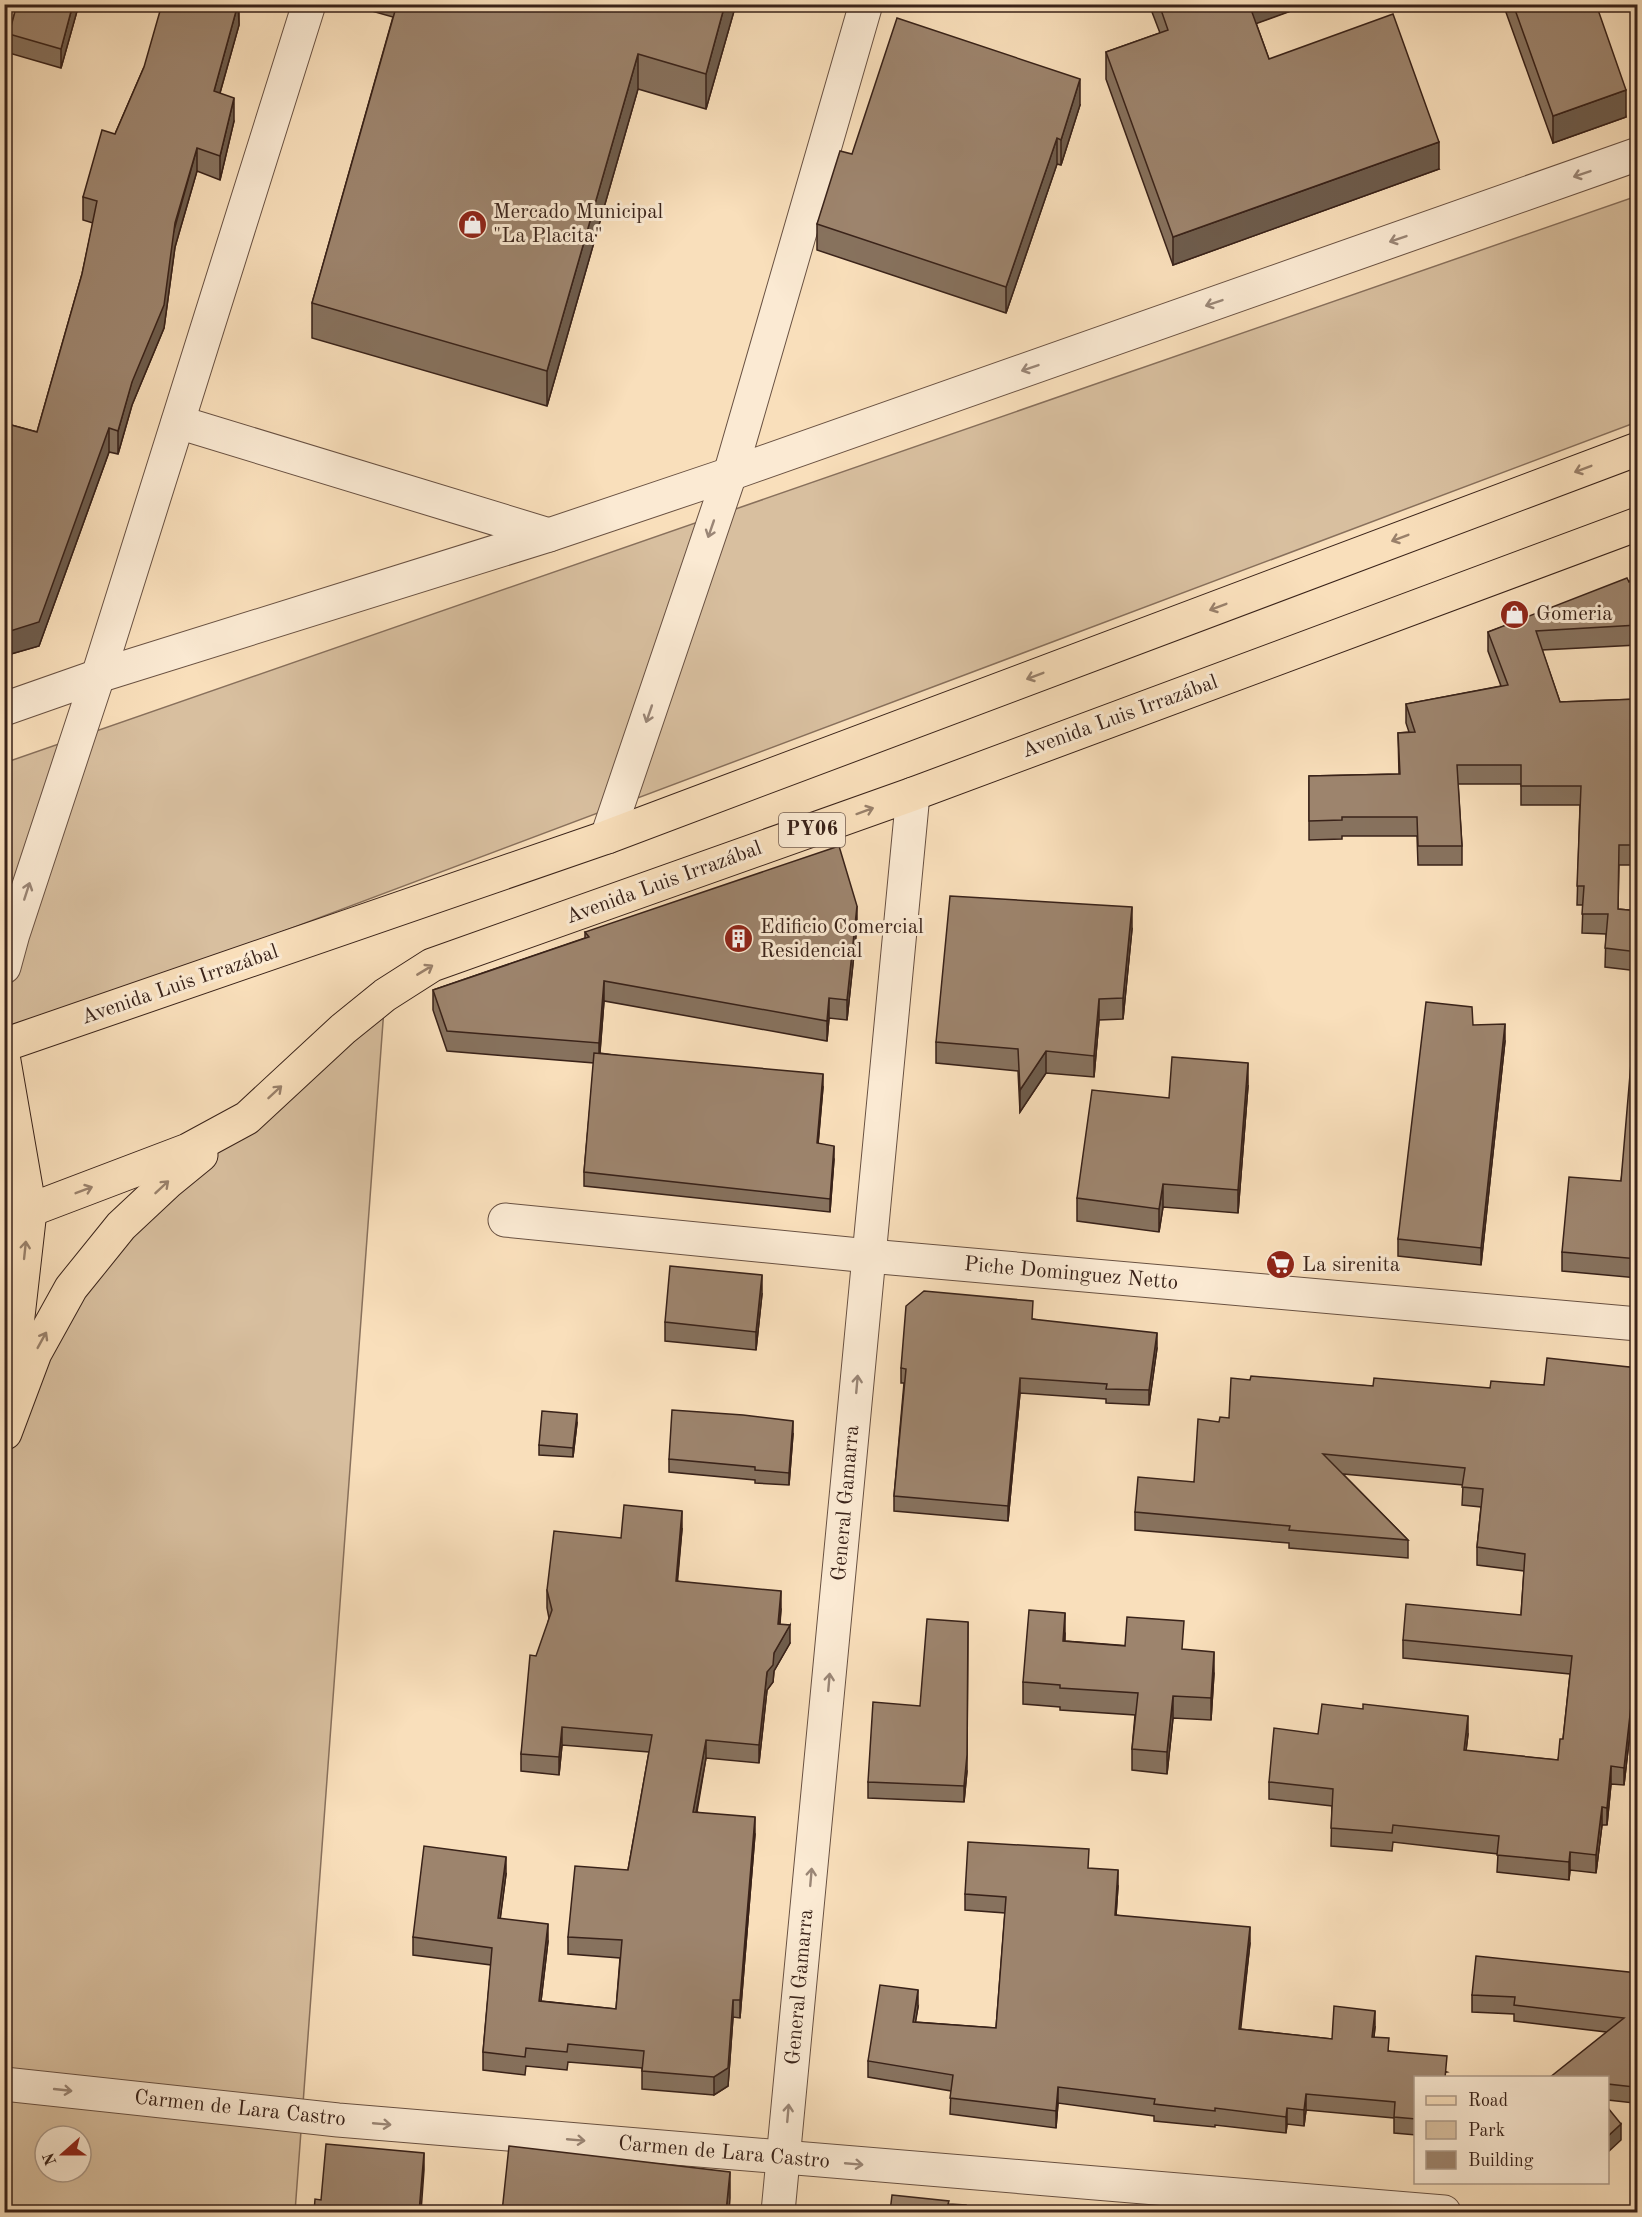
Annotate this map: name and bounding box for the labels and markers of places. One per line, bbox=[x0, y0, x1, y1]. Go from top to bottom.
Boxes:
place label: Mercado Municipal "La Placita" bbox=[493, 202, 664, 247]
shop icon: Mercado Municipal "La Placita" bbox=[456, 208, 488, 240]
shop icon: Gomeria bbox=[1499, 598, 1531, 630]
place label: Gomeria bbox=[1536, 604, 1613, 625]
place label: Edificio Comercial Residencial bbox=[760, 917, 924, 962]
building icon: Edificio Comercial Residencial bbox=[723, 923, 755, 955]
supermarket icon: La sirenita bbox=[1265, 1249, 1297, 1281]
place label: La sirenita bbox=[1302, 1255, 1400, 1276]

